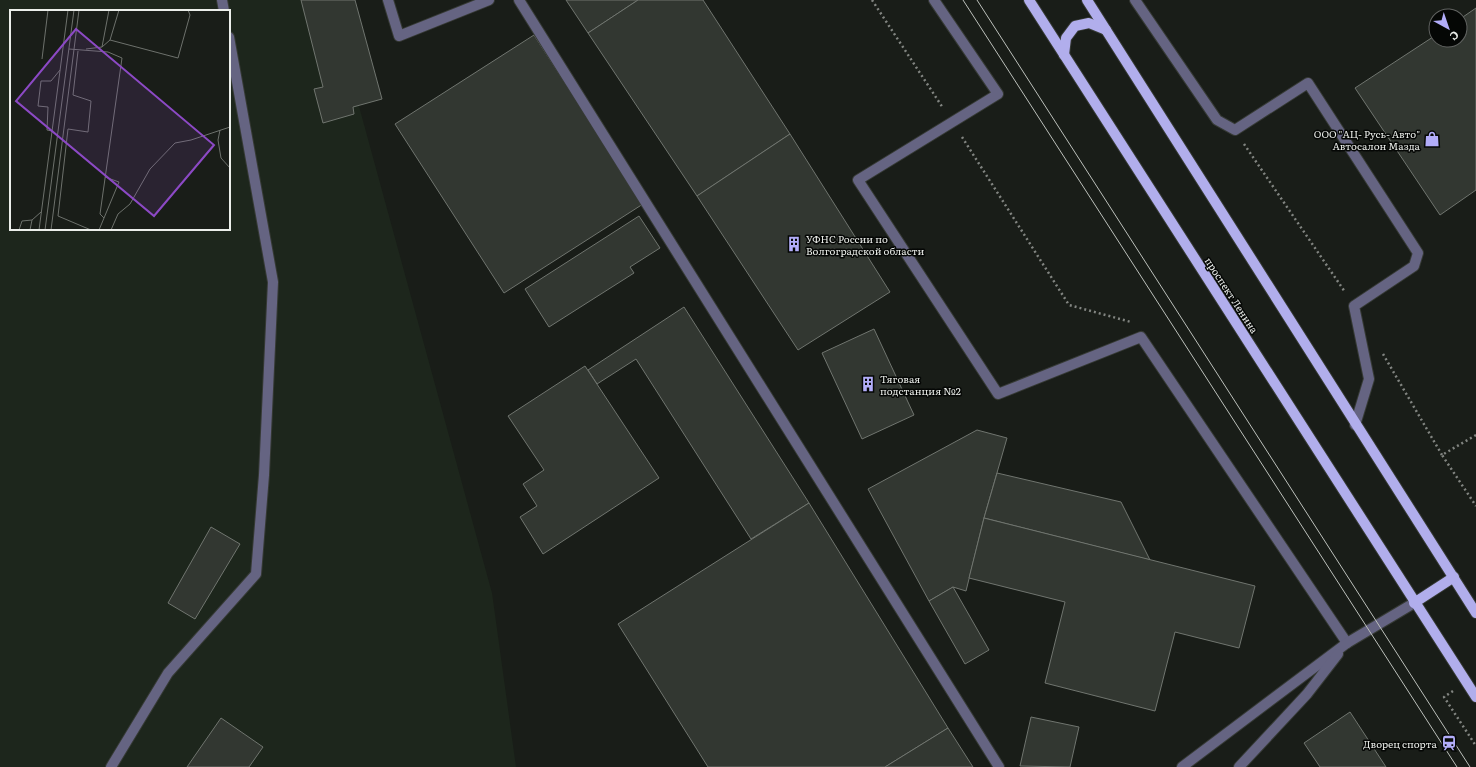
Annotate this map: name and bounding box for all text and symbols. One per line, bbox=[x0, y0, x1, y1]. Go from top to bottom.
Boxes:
north arrow bbox=[1428, 8, 1468, 48]
inset map bbox=[10, 10, 230, 230]
text: С bbox=[1447, 28, 1463, 45]
place label: ООО "АЦ- Русь- Авто" Автосалон Мазда bbox=[1314, 126, 1421, 153]
shop icon: ООО "АЦ- Русь- Авто" Автосалон Мазда bbox=[1423, 130, 1441, 148]
place label: УФНС России по Волгоградской области bbox=[806, 231, 924, 258]
building icon: УФНС России по Волгоградской области bbox=[785, 235, 803, 253]
street label: проспект Ленина bbox=[1202, 254, 1263, 337]
place label: Тяговая подстанция №2 bbox=[880, 371, 961, 398]
building icon: Тяговая подстанция №2 bbox=[859, 375, 877, 393]
station icon: Дворец спорта bbox=[1440, 734, 1458, 752]
place label: Дворец спорта bbox=[1363, 736, 1438, 751]

